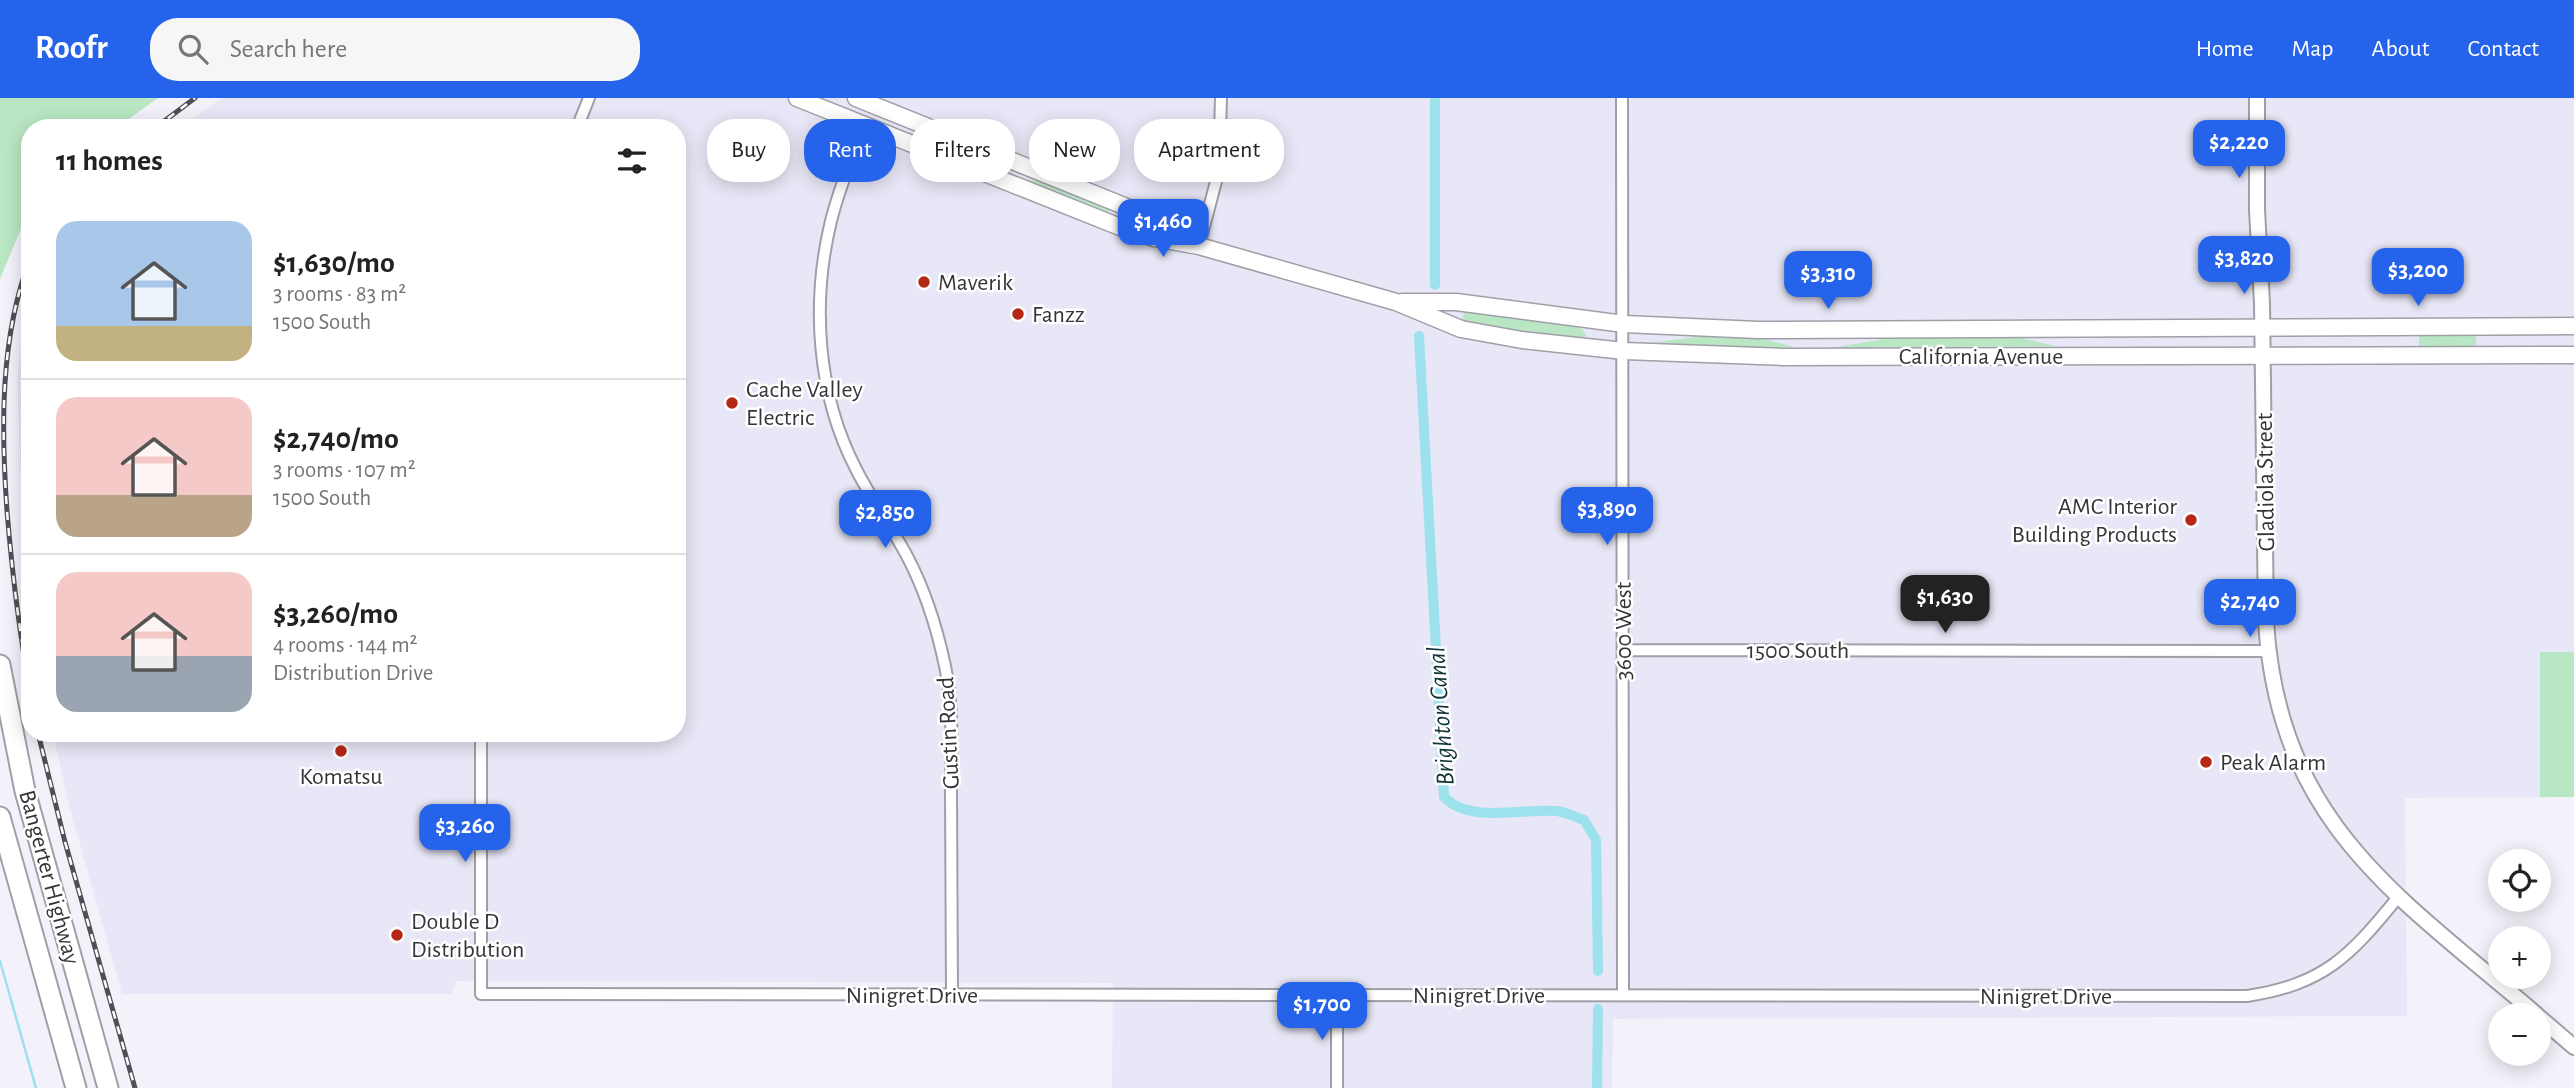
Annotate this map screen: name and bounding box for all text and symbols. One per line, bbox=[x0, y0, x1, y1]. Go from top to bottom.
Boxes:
search box bbox=[150, 18, 640, 81]
icon: search bbox=[174, 30, 212, 68]
text: Roofr bbox=[35, 32, 108, 65]
text: Search here bbox=[230, 36, 347, 62]
text: Home bbox=[2196, 37, 2254, 61]
text: Map bbox=[2292, 37, 2334, 61]
text: About bbox=[2372, 37, 2429, 61]
text: Contact bbox=[2467, 37, 2539, 61]
chip: Buy bbox=[707, 119, 790, 182]
chip: Rent bbox=[804, 119, 896, 182]
chip: Filters bbox=[910, 119, 1015, 182]
chip: New bbox=[1029, 119, 1120, 182]
chip: Apartment bbox=[1134, 119, 1284, 182]
pin: $2,220 bbox=[2182, 120, 2296, 180]
text: $2,220 bbox=[2209, 131, 2269, 154]
icon: filters bbox=[613, 142, 651, 180]
text: 11 homes bbox=[56, 146, 163, 176]
pin: $1,460 bbox=[1106, 200, 1220, 259]
text: $1,460 bbox=[1134, 210, 1192, 233]
pin: $3,820 bbox=[2187, 236, 2301, 296]
text: $3,820 bbox=[2214, 247, 2274, 270]
text: $1,630/mo bbox=[273, 248, 395, 278]
pin: $3,200 bbox=[2361, 248, 2475, 308]
icon: home bbox=[112, 249, 196, 333]
pin: $3,310 bbox=[1771, 252, 1885, 311]
text: $3,200 bbox=[2388, 259, 2448, 282]
text: $3,310 bbox=[1800, 262, 1856, 285]
place label: Maverik bbox=[938, 271, 1013, 295]
marker: Maverik bbox=[916, 274, 932, 290]
text: 3 rooms · 83 m² bbox=[273, 283, 406, 306]
place label: Fanzz bbox=[1032, 303, 1085, 327]
marker: Fanzz bbox=[1010, 306, 1026, 322]
text: 1500 South bbox=[273, 311, 371, 334]
street label: California Avenue bbox=[1899, 345, 2063, 369]
place label: Cache Valley Electric bbox=[746, 378, 863, 430]
marker: Cache Valley Electric bbox=[724, 395, 740, 411]
street label: Gladiola Street bbox=[2253, 412, 2279, 552]
text: $2,740/mo bbox=[273, 424, 399, 454]
icon: home bbox=[112, 425, 196, 509]
text: 3 rooms · 107 m² bbox=[273, 459, 416, 482]
text: 1500 South bbox=[273, 487, 371, 510]
pin: $3,890 bbox=[1550, 488, 1664, 547]
pin: $2,850 bbox=[828, 490, 942, 550]
place label: AMC Interior Building Products bbox=[2012, 495, 2177, 547]
text: $3,890 bbox=[1577, 498, 1637, 521]
text: $2,850 bbox=[855, 501, 915, 524]
marker: AMC Interior Building Products bbox=[2183, 512, 2199, 528]
pin: $1,630 bbox=[1888, 575, 2002, 635]
pin: $2,740 bbox=[2193, 580, 2307, 639]
street label: 3600 West bbox=[1612, 581, 1636, 680]
text: $1,630 bbox=[1917, 586, 1973, 609]
text: $2,740 bbox=[2220, 590, 2280, 613]
text: $3,260/mo bbox=[273, 599, 398, 629]
icon: home bbox=[112, 600, 196, 684]
text: 4 rooms · 144 m² bbox=[273, 634, 418, 657]
street label: 1500 South bbox=[1747, 639, 1849, 663]
water label: Brighton Canal bbox=[1423, 645, 1459, 786]
text: Distribution Drive bbox=[273, 662, 433, 685]
street label: Gustin Road bbox=[934, 676, 964, 790]
marker: Komatsu bbox=[333, 743, 349, 759]
place label: Peak Alarm bbox=[2220, 751, 2326, 775]
marker: Peak Alarm bbox=[2198, 754, 2214, 770]
place label: Komatsu bbox=[299, 765, 383, 789]
street label: Bangerter Highway bbox=[14, 787, 84, 967]
pin: $3,260 bbox=[408, 804, 522, 864]
text: $3,260 bbox=[435, 815, 495, 838]
map controls bbox=[2488, 849, 2551, 1066]
button: locate bbox=[2488, 849, 2551, 912]
place label: Double D Distribution bbox=[411, 910, 524, 962]
button: + bbox=[2488, 926, 2551, 989]
marker: Double D Distribution bbox=[389, 927, 405, 943]
pin: $1,700 bbox=[1265, 982, 1379, 1042]
street label: Ninigret Drive bbox=[846, 984, 978, 1008]
street label: Ninigret Drive bbox=[1413, 984, 1545, 1008]
street label: Ninigret Drive bbox=[1980, 985, 2112, 1009]
text: $1,700 bbox=[1293, 993, 1351, 1016]
button: − bbox=[2488, 1003, 2551, 1066]

